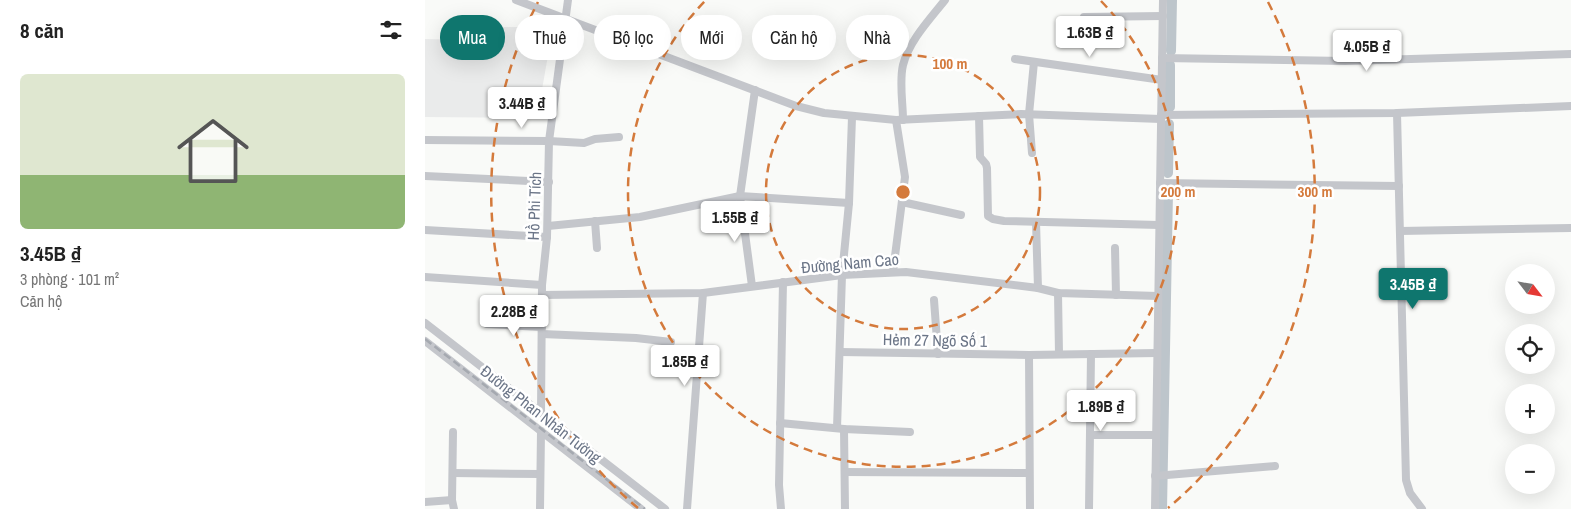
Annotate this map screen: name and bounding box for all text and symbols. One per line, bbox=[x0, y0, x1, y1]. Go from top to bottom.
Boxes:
chip: Mua bbox=[440, 15, 505, 60]
chip: Thuê bbox=[515, 15, 584, 60]
chip: Bộ lọc bbox=[594, 15, 671, 60]
chip: Mới bbox=[681, 15, 742, 60]
chip: Căn hộ bbox=[752, 15, 836, 60]
chip: Nhà bbox=[846, 15, 909, 60]
pin: 1.63B ₫ bbox=[1044, 15, 1136, 58]
text: 8 căn bbox=[20, 16, 64, 45]
icon: filters bbox=[377, 16, 405, 44]
text: 1.63B ₫ bbox=[1067, 21, 1113, 43]
pin: 4.05B ₫ bbox=[1321, 30, 1413, 72]
text: 4.05B ₫ bbox=[1344, 35, 1390, 57]
text: 100 m bbox=[933, 53, 967, 74]
pin: 3.44B ₫ bbox=[476, 86, 568, 129]
text: 3.44B ₫ bbox=[499, 92, 545, 114]
icon: home bbox=[168, 106, 258, 196]
street label: Hồ Phi Tích bbox=[522, 171, 546, 241]
text: 200 m bbox=[1161, 181, 1195, 202]
text: 300 m bbox=[1298, 181, 1332, 202]
centre of rings bbox=[894, 183, 912, 201]
pin: 1.55B ₫ bbox=[689, 200, 781, 243]
text: 1.55B ₫ bbox=[712, 206, 758, 228]
text: 3.45B ₫ bbox=[20, 239, 81, 268]
street label: Đường Nam Cao bbox=[800, 248, 900, 278]
north arrow bbox=[1505, 264, 1555, 314]
map controls bbox=[1505, 264, 1555, 494]
text: 3 phòng · 101 m² bbox=[20, 268, 119, 290]
pin: 3.45B ₫ bbox=[1367, 268, 1459, 310]
text: 3.45B ₫ bbox=[1390, 273, 1436, 295]
text: Căn hộ bbox=[20, 290, 62, 312]
pin: 2.28B ₫ bbox=[468, 294, 560, 337]
text: 2.28B ₫ bbox=[491, 300, 537, 322]
button: locate bbox=[1505, 324, 1555, 374]
street label: Hẻm 27 Ngõ Số 1 bbox=[883, 328, 988, 352]
pin: 1.85B ₫ bbox=[639, 344, 731, 387]
text: 1.85B ₫ bbox=[662, 350, 708, 372]
street label: Đường Phan Nhân Tường bbox=[476, 360, 606, 468]
button: + bbox=[1505, 384, 1555, 434]
pin: 1.89B ₫ bbox=[1055, 390, 1147, 432]
text: 1.89B ₫ bbox=[1078, 395, 1124, 417]
button: − bbox=[1505, 444, 1555, 494]

